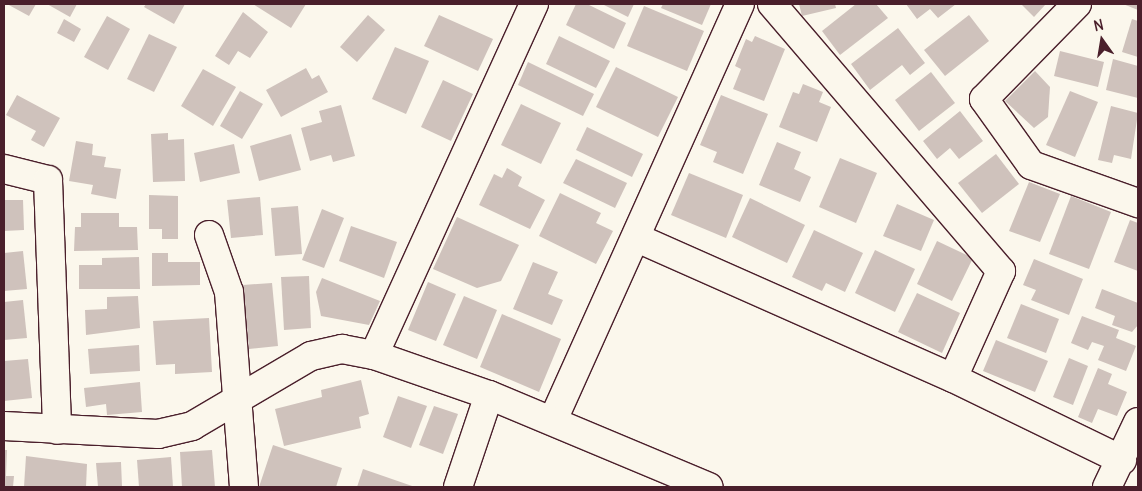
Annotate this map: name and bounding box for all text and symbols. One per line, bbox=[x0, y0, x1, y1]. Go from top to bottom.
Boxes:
north arrow bbox=[1077, 15, 1127, 65]
text: N bbox=[1092, 16, 1105, 35]

